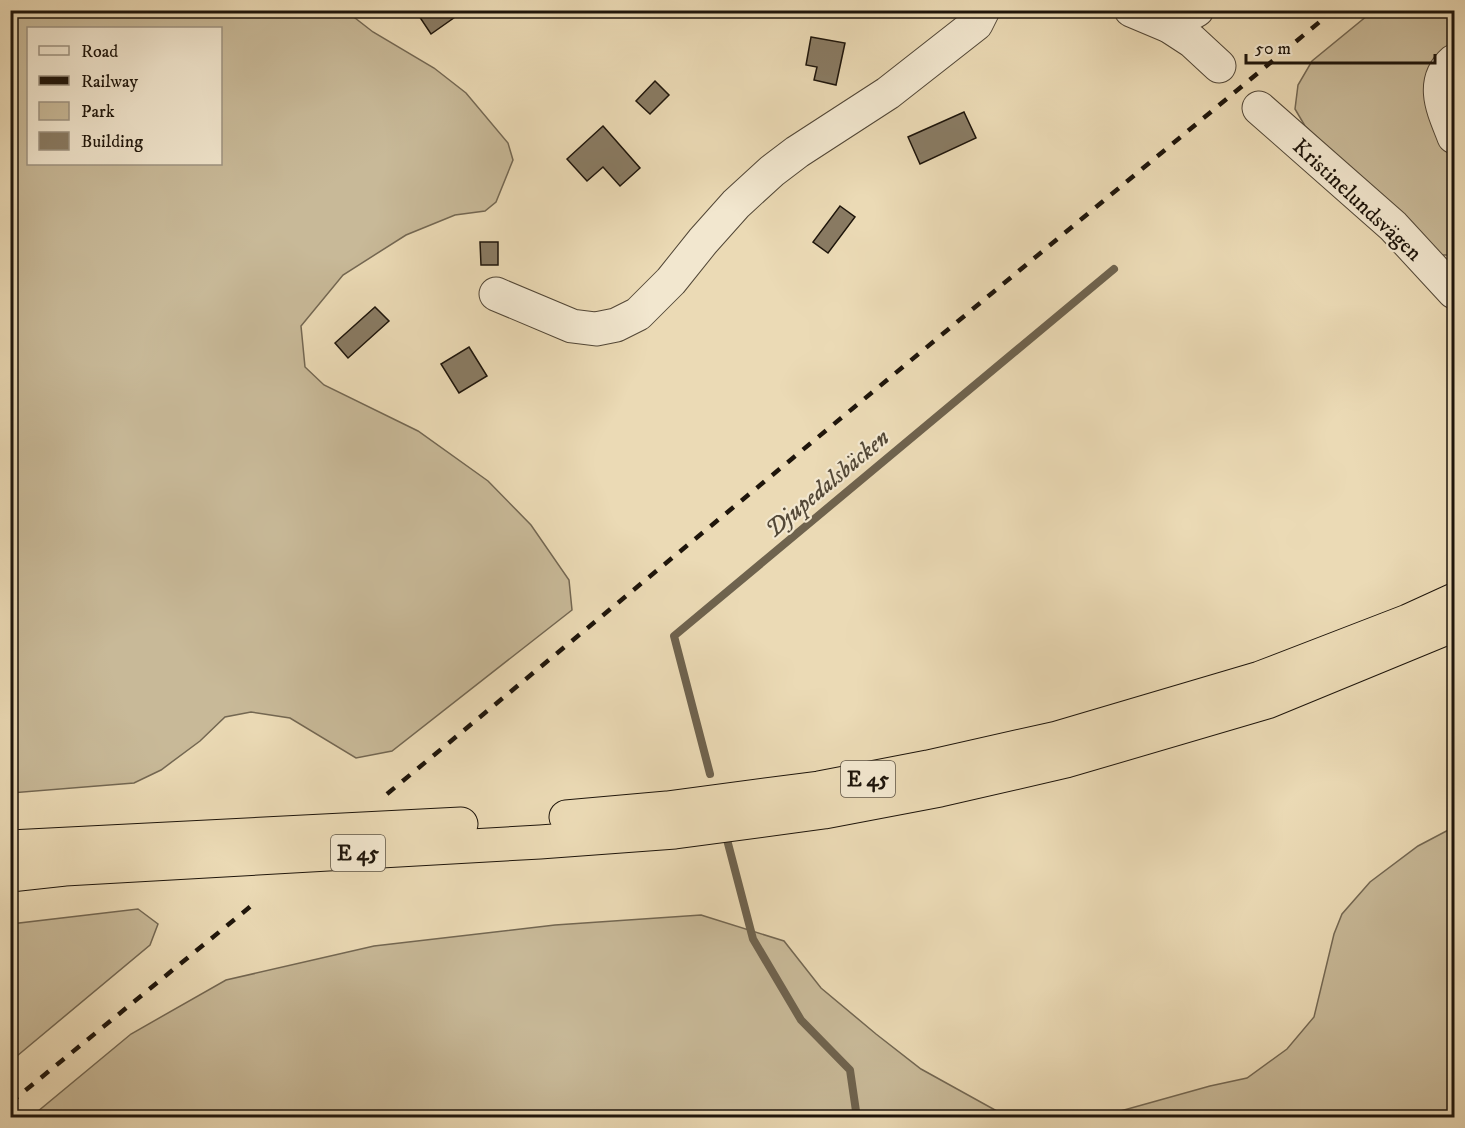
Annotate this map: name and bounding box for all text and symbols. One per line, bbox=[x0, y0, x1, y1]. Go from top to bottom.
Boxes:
legend bbox=[27, 27, 222, 165]
scale bar bbox=[1246, 27, 1435, 65]
text: 50 m bbox=[1255, 38, 1291, 60]
text: Road bbox=[81, 41, 118, 63]
text: Railway bbox=[81, 71, 139, 93]
text: Park bbox=[81, 101, 115, 123]
text: Building bbox=[81, 131, 143, 153]
street label: Kristinelundsvägen bbox=[1287, 133, 1428, 267]
water label: Djupedalsbäcken bbox=[759, 423, 896, 545]
road number: E 45 bbox=[841, 761, 895, 797]
road number: E 45 bbox=[331, 835, 385, 871]

